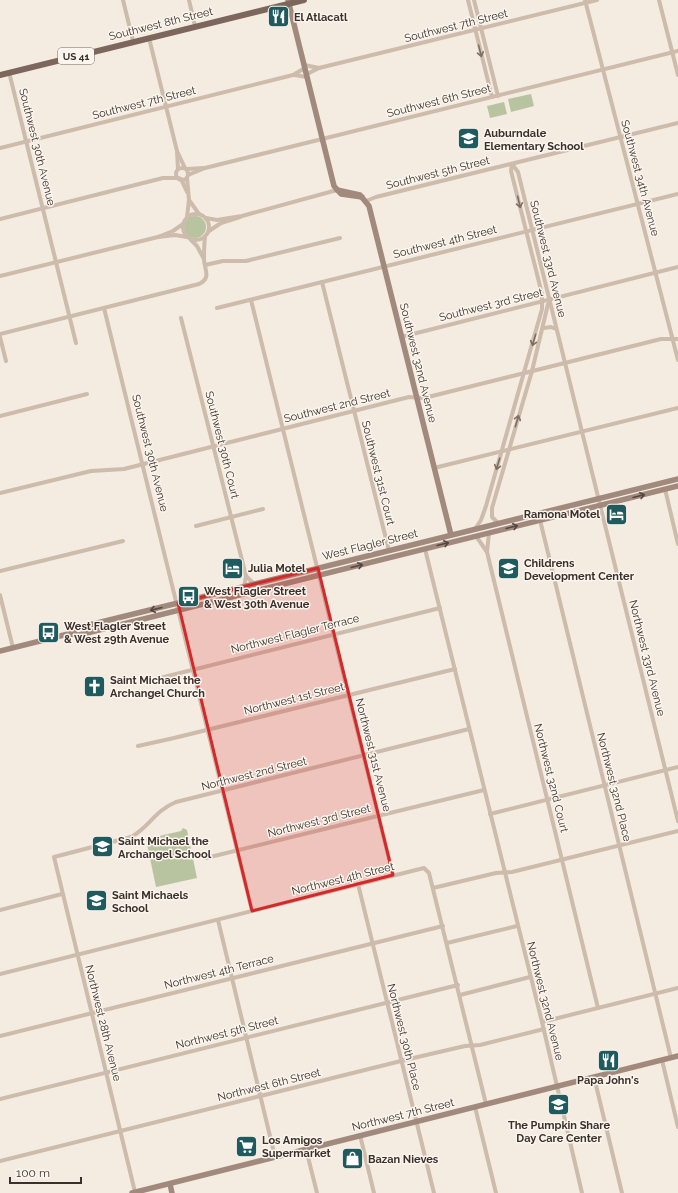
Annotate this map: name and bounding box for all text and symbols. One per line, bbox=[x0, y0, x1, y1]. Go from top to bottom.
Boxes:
restaurant icon: El Atlacatl bbox=[265, 4, 291, 30]
street label: Southwest 8th Street bbox=[108, 5, 215, 43]
street label: Southwest 7th Street bbox=[403, 7, 509, 45]
place label: El Atlacatl bbox=[294, 11, 348, 24]
one-way arrow bbox=[477, 45, 485, 58]
road number: US 41 bbox=[58, 48, 94, 64]
street label: Southwest 6th Street bbox=[386, 82, 493, 120]
street label: Southwest 7th Street bbox=[91, 84, 197, 122]
street label: Southwest 30th Avenue bbox=[16, 87, 58, 208]
street label: Southwest 34th Avenue bbox=[618, 118, 662, 238]
school or university icon: Auburndale Elementary School bbox=[455, 126, 481, 152]
place label: Auburndale Elementary School bbox=[484, 127, 584, 153]
street label: Southwest 5th Street bbox=[385, 154, 491, 192]
one-way arrow bbox=[515, 195, 523, 208]
street label: Southwest 33rd Avenue bbox=[527, 199, 569, 319]
street label: Southwest 4th Street bbox=[392, 223, 498, 261]
street label: Southwest 3rd Street bbox=[438, 286, 545, 324]
street label: Southwest 32nd Avenue bbox=[397, 302, 439, 425]
one-way arrow bbox=[530, 333, 537, 346]
street label: Southwest 2nd Street bbox=[283, 386, 392, 425]
street label: Southwest 30th Court bbox=[202, 390, 242, 500]
street label: Southwest 30th Avenue bbox=[129, 393, 171, 514]
one-way arrow bbox=[514, 415, 521, 428]
street label: Southwest 31st Court bbox=[359, 419, 397, 527]
one-way arrow bbox=[494, 458, 501, 471]
one-way arrow bbox=[632, 491, 645, 499]
hotel icon: Ramona Motel bbox=[603, 501, 629, 527]
place label: Ramona Motel bbox=[524, 508, 600, 521]
one-way arrow bbox=[506, 523, 519, 530]
street label: West Flagler Street bbox=[321, 527, 419, 563]
one-way arrow bbox=[436, 540, 449, 548]
hotel icon: Julia Motel bbox=[219, 555, 245, 581]
school or university icon: Childrens Development Center bbox=[496, 556, 522, 582]
place label: Childrens Development Center bbox=[524, 557, 635, 583]
one-way arrow bbox=[351, 561, 364, 569]
place label: Julia Motel bbox=[248, 562, 306, 575]
bus stop icon: West Flagler Street & West 30th Avenue bbox=[176, 584, 202, 610]
place label: West Flagler Street & West 30th Avenue bbox=[204, 585, 310, 611]
street label: Northwest 33rd Avenue bbox=[626, 599, 668, 718]
one-way arrow bbox=[149, 605, 162, 613]
street label: Northwest Flagler Terrace bbox=[230, 612, 361, 656]
bus stop icon: West Flagler Street & West 29th Avenue bbox=[35, 619, 61, 645]
place label: West Flagler Street & West 29th Avenue bbox=[64, 620, 170, 646]
church icon: Saint Michael the Archangel Church bbox=[82, 673, 108, 699]
place label: Saint Michael the Archangel Church bbox=[110, 674, 205, 700]
street label: Northwest 1st Street bbox=[243, 680, 346, 718]
street label: Northwest 31st Avenue bbox=[353, 697, 394, 814]
street label: Northwest 32nd Court bbox=[531, 722, 571, 834]
street label: Northwest 32nd Place bbox=[594, 731, 634, 843]
street label: Northwest 2nd Street bbox=[200, 755, 308, 793]
street label: Northwest 3rd Street bbox=[266, 802, 372, 840]
school or university icon: Saint Michael the Archangel School bbox=[90, 834, 116, 860]
place label: Saint Michael the Archangel School bbox=[118, 835, 212, 861]
street label: Northwest 4th Street bbox=[290, 860, 396, 898]
school or university icon: Saint Michaels School bbox=[84, 888, 110, 914]
place label: Saint Michaels School bbox=[112, 889, 189, 915]
street label: Northwest 32nd Avenue bbox=[524, 940, 566, 1062]
street label: Northwest 4th Terrace bbox=[163, 952, 276, 992]
street label: Northwest 28th Avenue bbox=[82, 964, 124, 1083]
street label: Northwest 30th Place bbox=[384, 982, 424, 1092]
street label: Northwest 5th Street bbox=[174, 1014, 280, 1052]
restaurant icon: Papa John's bbox=[595, 1047, 621, 1073]
street label: Northwest 6th Street bbox=[216, 1066, 322, 1104]
place label: Papa John's bbox=[577, 1074, 639, 1087]
school or university icon: The Pumpkin Share Day Care Center bbox=[546, 1092, 572, 1118]
street label: Northwest 7th Street bbox=[350, 1096, 456, 1134]
place label: The Pumpkin Share Day Care Center bbox=[508, 1119, 611, 1145]
supermarket icon: Los Amigos Supermarket bbox=[234, 1133, 260, 1159]
place label: Los Amigos Supermarket bbox=[262, 1134, 332, 1160]
shop icon: Bazan Nieves bbox=[340, 1146, 366, 1172]
place label: Bazan Nieves bbox=[368, 1153, 439, 1166]
scale bar bbox=[10, 1159, 81, 1185]
text: 100 m bbox=[16, 1166, 50, 1180]

